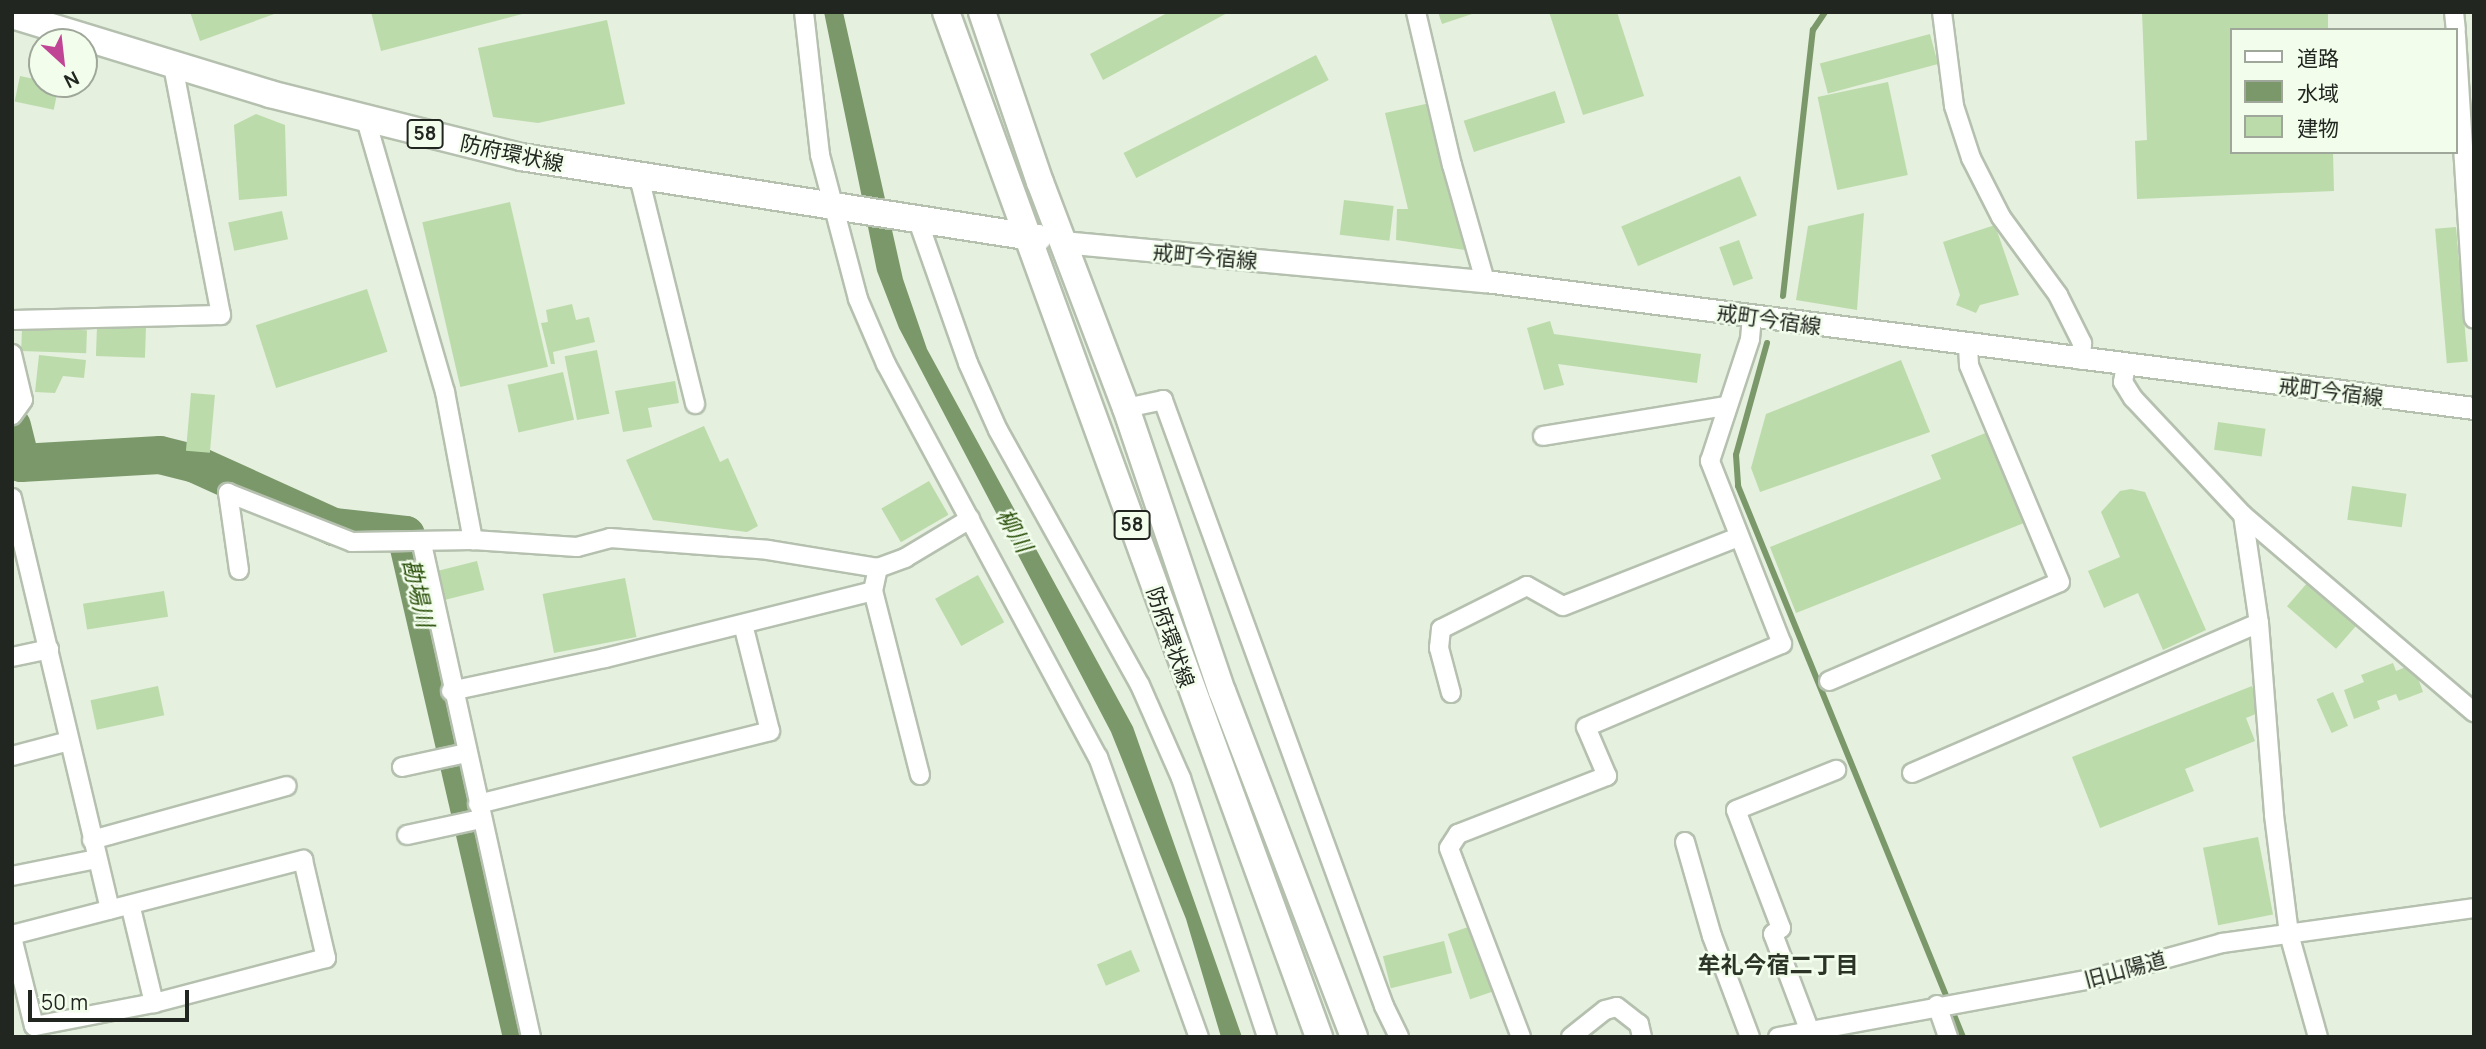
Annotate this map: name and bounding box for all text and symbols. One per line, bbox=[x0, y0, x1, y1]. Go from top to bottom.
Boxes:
north arrow bbox=[28, 28, 98, 98]
legend bbox=[2230, 28, 2458, 154]
text: 道路 bbox=[2297, 44, 2339, 72]
text: N bbox=[60, 65, 84, 95]
text: 水域 bbox=[2297, 79, 2339, 107]
text: 建物 bbox=[2297, 114, 2339, 142]
road number: 58 bbox=[406, 118, 444, 150]
street label: 防府環状線 bbox=[458, 130, 566, 176]
street label: 戒町今宿線 bbox=[1152, 239, 1258, 273]
street label: 戒町今宿線 bbox=[1715, 299, 1823, 339]
street label: 戒町今宿線 bbox=[2277, 372, 2385, 410]
water label: 柳川 bbox=[992, 503, 1038, 557]
road number: 58 bbox=[1113, 510, 1151, 540]
water label: 勘場川 bbox=[398, 556, 440, 630]
street label: 防府環状線 bbox=[1142, 583, 1200, 691]
street label: 旧山陽道 bbox=[2081, 946, 2169, 992]
district label: 牟礼今宿二丁目 bbox=[1698, 950, 1858, 978]
scale bar bbox=[32, 976, 192, 1020]
text: 50 m bbox=[41, 988, 88, 1016]

